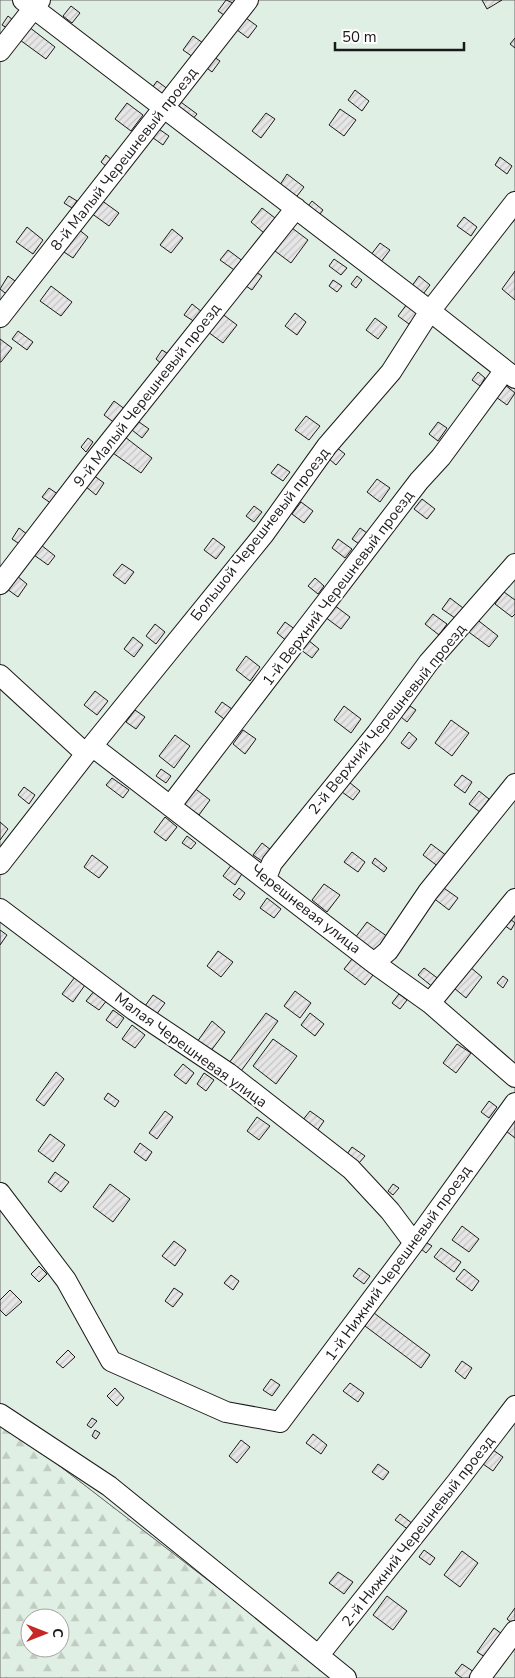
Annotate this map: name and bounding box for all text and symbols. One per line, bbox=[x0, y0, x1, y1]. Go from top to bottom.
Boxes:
scale bar bbox=[335, 20, 464, 52]
text: 50 m bbox=[342, 27, 377, 47]
street label: 8-й Малый Черешневый проезд bbox=[46, 63, 202, 255]
street label: 9-й Малый Черешневый проезд bbox=[69, 299, 225, 491]
street label: Большой Черешневый проезд bbox=[186, 443, 334, 625]
street label: 1-й Верхний Черешневый проезд bbox=[258, 486, 418, 690]
street label: 2-й Верхний Черешневый проезд bbox=[304, 619, 470, 819]
street label: Черешневая улица bbox=[247, 860, 365, 958]
street label: Малая Черешневая улица bbox=[111, 988, 271, 1112]
street label: 1-й Нижний Черешневый проезд bbox=[320, 1161, 476, 1365]
street label: 2-й Нижний Черешневый проезд bbox=[337, 1431, 499, 1630]
north arrow bbox=[20, 1608, 70, 1658]
text: С bbox=[48, 1628, 67, 1638]

